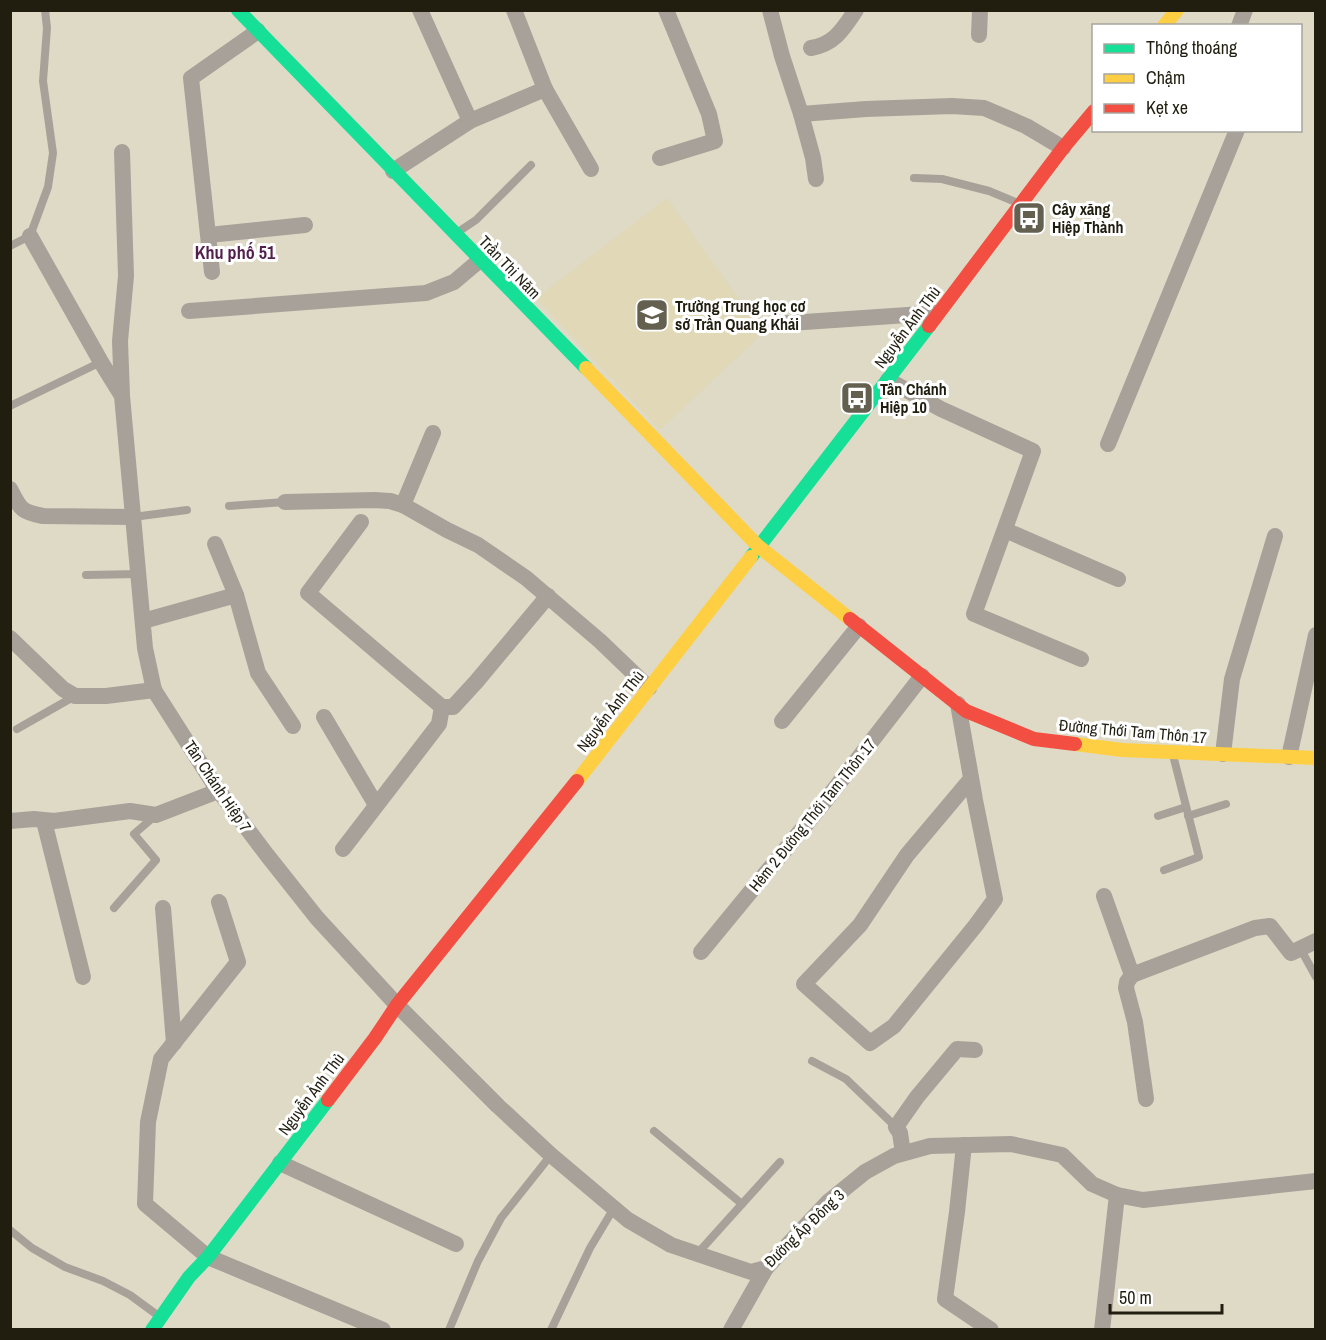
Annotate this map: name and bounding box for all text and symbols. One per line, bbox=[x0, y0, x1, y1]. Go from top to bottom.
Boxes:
legend bbox=[1092, 24, 1302, 132]
text: Thông thoáng bbox=[1146, 35, 1238, 60]
text: Chậm bbox=[1146, 65, 1185, 90]
text: Kẹt xe bbox=[1146, 95, 1188, 120]
place label: Cây xăng Hiệp Thành bbox=[1052, 198, 1123, 238]
bus stop icon: Cây xăng Hiệp Thành bbox=[1011, 200, 1047, 236]
street label: Trần Thị Năm bbox=[474, 231, 546, 303]
district label: Khu phố 51 bbox=[195, 240, 276, 265]
street label: Nguyễn Ảnh Thủ bbox=[869, 281, 945, 373]
place label: Trường Trung học cơ sở Trần Quang Khải bbox=[675, 295, 806, 335]
school or university icon: Trường Trung học cơ sở Trần Quang Khải bbox=[634, 297, 670, 333]
place label: Tân Chánh Hiệp 10 bbox=[880, 378, 947, 418]
bus stop icon: Tân Chánh Hiệp 10 bbox=[839, 380, 875, 416]
street label: Nguyễn Ảnh Thủ bbox=[571, 666, 649, 756]
street label: Đường Thới Tam Thôn 17 bbox=[1058, 714, 1208, 748]
street label: Hẻm 2 Đường Thới Tam Thôn 17 bbox=[743, 734, 881, 896]
street label: Tân Chánh Hiệp 7 bbox=[179, 736, 257, 836]
street label: Nguyễn Ảnh Thủ bbox=[273, 1048, 349, 1140]
street label: Đường Ấp Đông 3 bbox=[759, 1184, 849, 1272]
scale bar bbox=[1110, 1277, 1222, 1315]
text: 50 m bbox=[1119, 1285, 1152, 1310]

